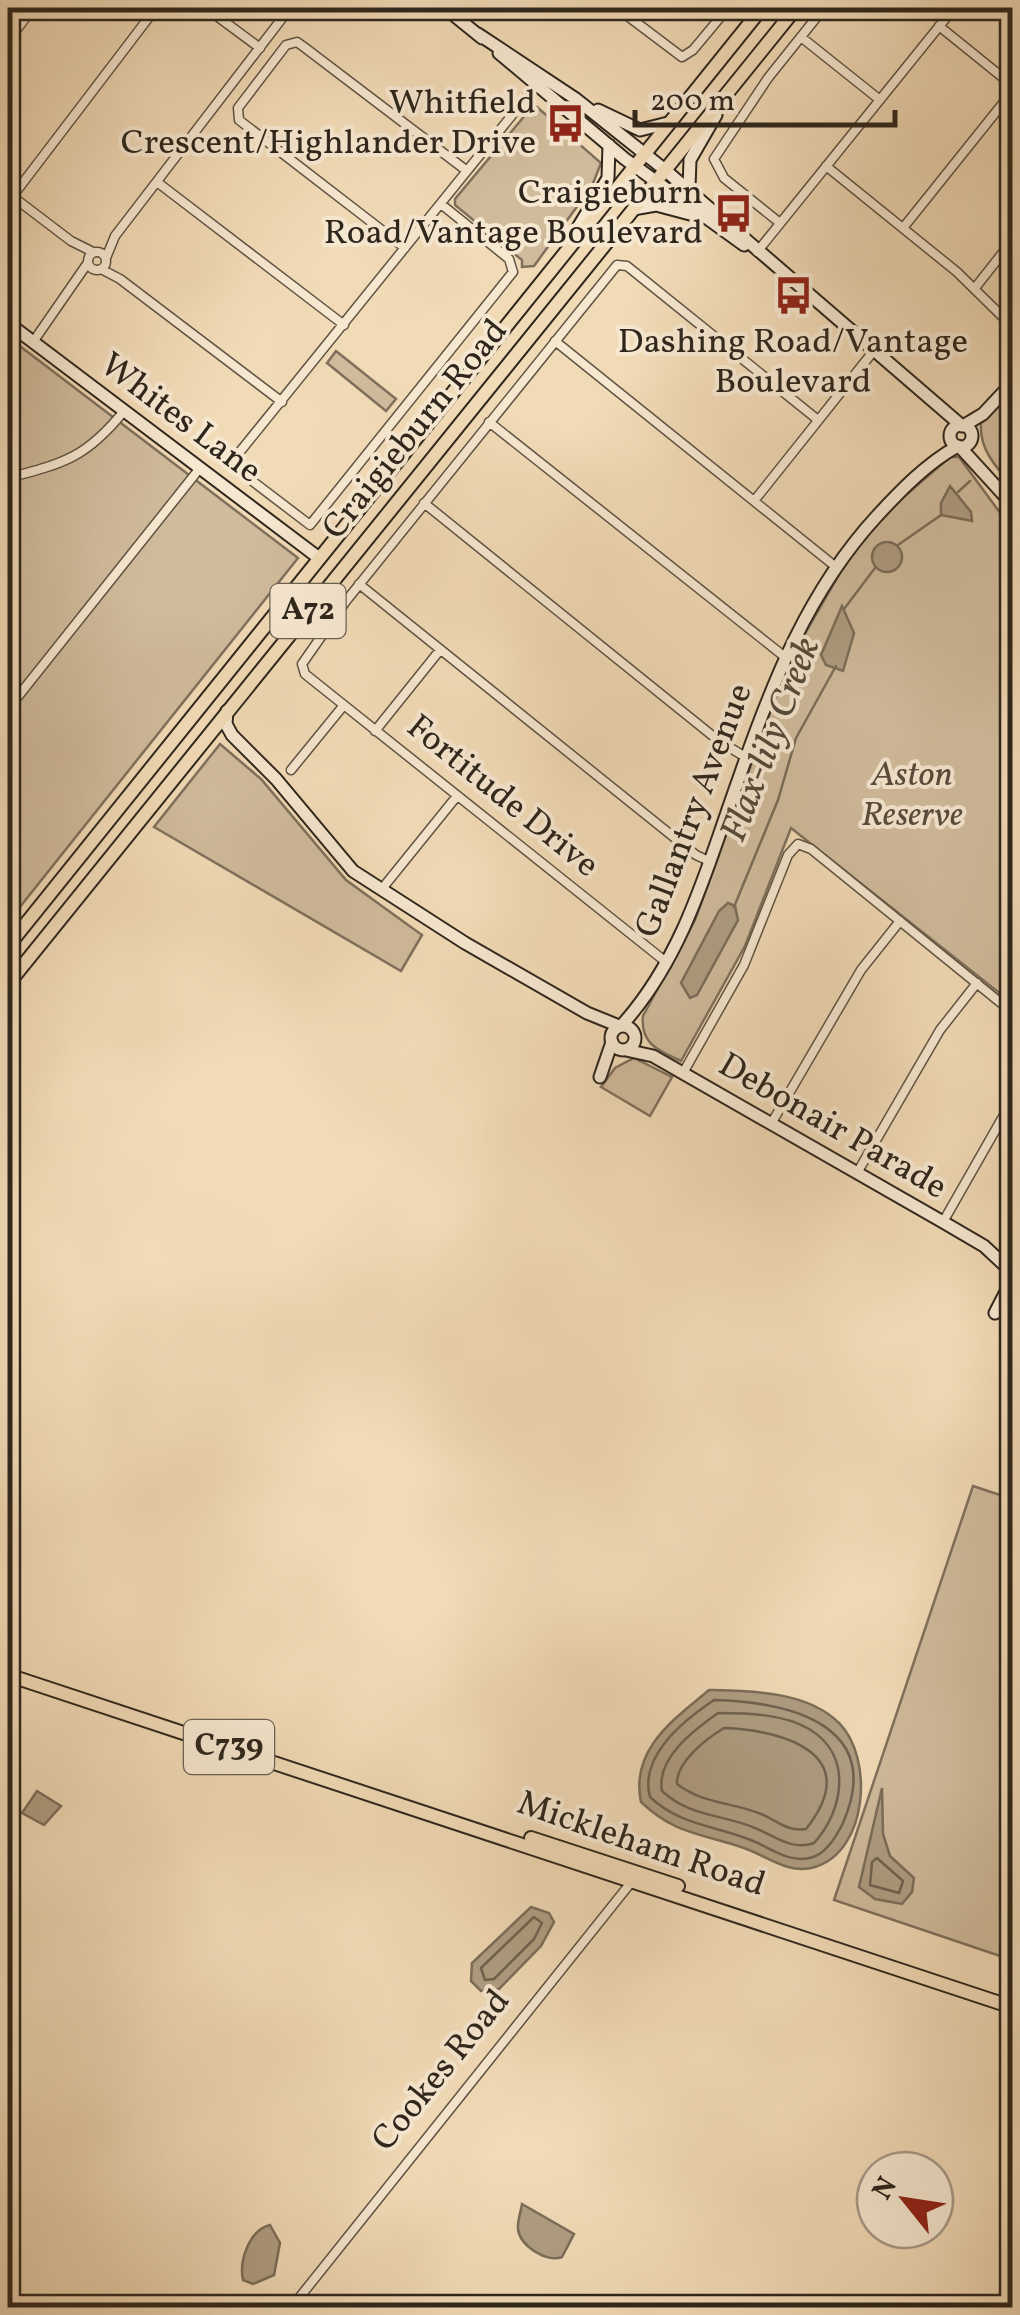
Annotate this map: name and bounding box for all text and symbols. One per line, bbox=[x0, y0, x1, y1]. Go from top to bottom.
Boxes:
scale bar bbox=[635, 65, 895, 127]
place label: Whitfield Crescent/Highlander Drive bbox=[121, 80, 536, 168]
text: 200 m bbox=[650, 81, 735, 123]
bus stop icon: Whitfield Crescent/Highlander Drive bbox=[545, 103, 587, 145]
place label: Craigieburn Road/Vantage Boulevard bbox=[324, 170, 703, 258]
bus stop icon: Craigieburn Road/Vantage Boulevard bbox=[712, 193, 754, 235]
bus stop icon: Dashing Road/Vantage Boulevard bbox=[772, 275, 814, 317]
street label: Craigieburn Road bbox=[312, 310, 520, 550]
place label: Dashing Road/Vantage Boulevard bbox=[618, 319, 968, 407]
street label: Whites Lane bbox=[89, 342, 271, 496]
road number: A72 bbox=[270, 584, 346, 638]
water label: Flax-lily Creek bbox=[709, 630, 835, 850]
street label: Gallantry Avenue bbox=[624, 677, 766, 945]
street label: Fortitude Drive bbox=[396, 704, 608, 890]
park label: Aston Reserve bbox=[861, 752, 963, 840]
street label: Debonair Parade bbox=[709, 1042, 955, 1212]
road number: C739 bbox=[184, 1720, 274, 1774]
street label: Mickleham Road bbox=[511, 1780, 771, 1910]
street label: Cookes Road bbox=[362, 1980, 522, 2162]
north arrow bbox=[855, 2150, 955, 2250]
text: N bbox=[864, 2170, 907, 2207]

